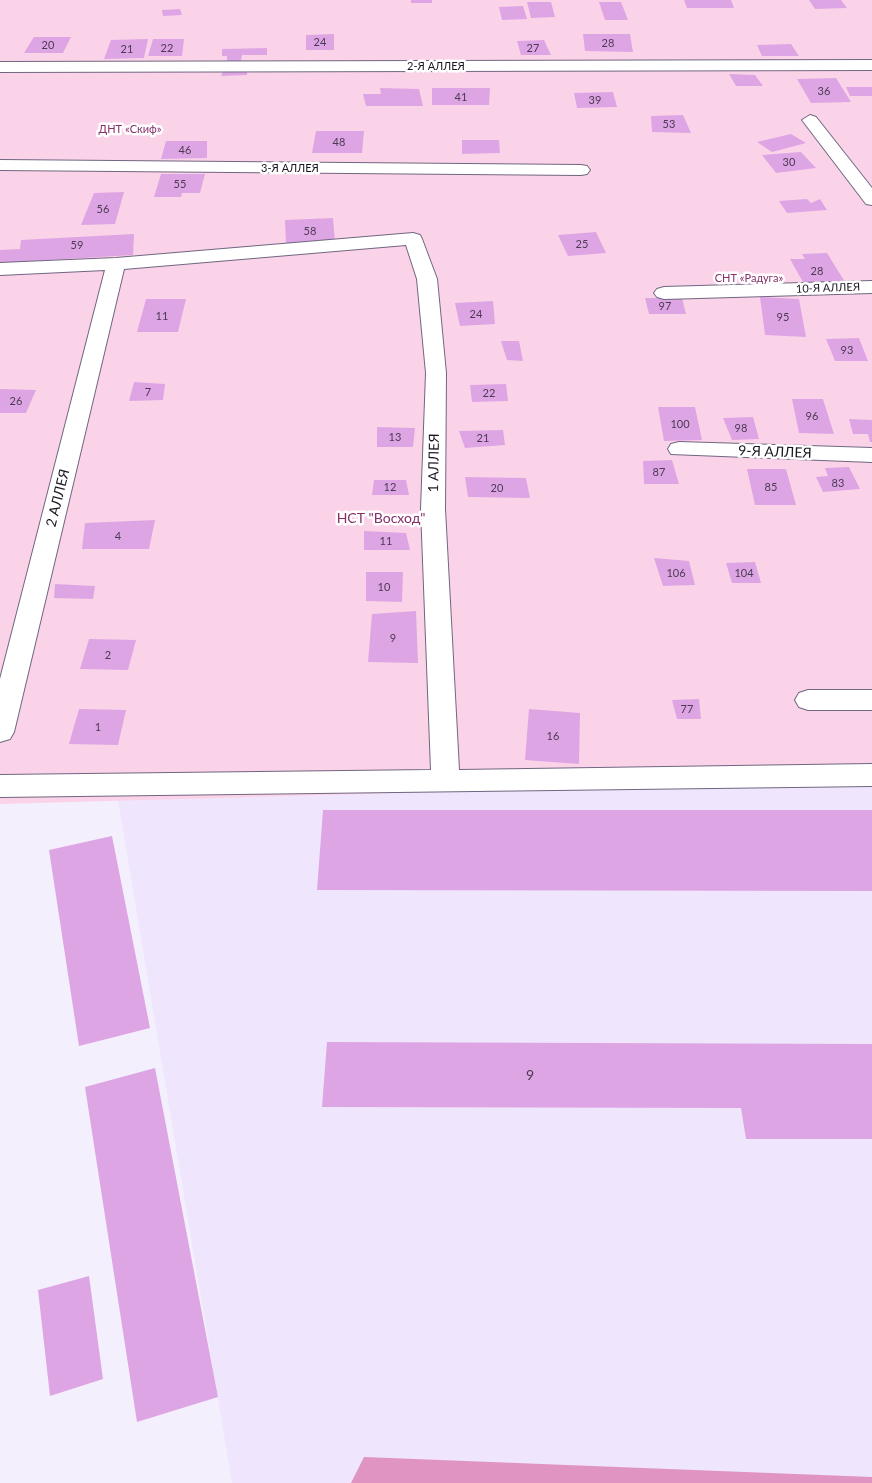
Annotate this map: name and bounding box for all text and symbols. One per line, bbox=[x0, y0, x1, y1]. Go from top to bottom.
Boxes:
house number: 24 bbox=[314, 35, 326, 49]
house number: 28 bbox=[602, 36, 614, 50]
house number: 20 bbox=[42, 38, 54, 52]
house number: 22 bbox=[161, 41, 173, 55]
house number: 27 bbox=[527, 41, 539, 55]
house number: 21 bbox=[121, 42, 133, 56]
street label: 2-Я АЛЛЕЯ bbox=[407, 59, 465, 73]
house number: 36 bbox=[818, 84, 830, 98]
house number: 41 bbox=[455, 90, 467, 104]
house number: 39 bbox=[589, 93, 601, 107]
house number: 53 bbox=[663, 117, 675, 131]
park label: ДНТ «Скиф» bbox=[99, 122, 161, 136]
house number: 48 bbox=[333, 135, 345, 149]
house number: 46 bbox=[179, 143, 191, 157]
house number: 30 bbox=[783, 155, 795, 169]
street label: 3-Я АЛЛЕЯ bbox=[261, 161, 319, 175]
house number: 55 bbox=[174, 177, 186, 191]
house number: 56 bbox=[97, 202, 109, 216]
house number: 58 bbox=[304, 224, 316, 238]
house number: 25 bbox=[576, 237, 588, 251]
house number: 59 bbox=[71, 238, 83, 252]
house number: 28 bbox=[811, 264, 823, 278]
park label: СНТ «Радуга» bbox=[715, 271, 783, 285]
street label: 10-Я АЛЛЕЯ bbox=[796, 280, 860, 296]
house number: 97 bbox=[659, 299, 671, 313]
house number: 24 bbox=[470, 307, 482, 321]
house number: 11 bbox=[156, 309, 168, 323]
house number: 95 bbox=[777, 310, 789, 324]
house number: 93 bbox=[841, 343, 853, 357]
house number: 7 bbox=[145, 385, 151, 399]
house number: 22 bbox=[483, 386, 495, 400]
house number: 26 bbox=[10, 394, 22, 408]
house number: 96 bbox=[806, 409, 818, 423]
house number: 100 bbox=[670, 417, 690, 431]
house number: 98 bbox=[735, 421, 747, 435]
house number: 13 bbox=[389, 430, 401, 444]
house number: 21 bbox=[477, 431, 489, 445]
street label: 1 АЛЛЕЯ bbox=[425, 433, 443, 493]
street label: 9-Я АЛЛЕЯ bbox=[738, 442, 812, 462]
house number: 87 bbox=[653, 465, 665, 479]
street label: 2 АЛЛЕЯ bbox=[43, 467, 73, 529]
house number: 83 bbox=[832, 476, 844, 490]
house number: 12 bbox=[384, 480, 396, 494]
house number: 85 bbox=[765, 480, 777, 494]
house number: 20 bbox=[491, 481, 503, 495]
park label: НСТ "Восход" bbox=[337, 510, 425, 526]
house number: 4 bbox=[115, 529, 121, 543]
house number: 11 bbox=[380, 534, 392, 548]
house number: 106 bbox=[666, 566, 686, 580]
house number: 104 bbox=[734, 566, 754, 580]
house number: 10 bbox=[378, 580, 390, 594]
house number: 9 bbox=[390, 631, 396, 645]
house number: 2 bbox=[105, 648, 111, 662]
house number: 77 bbox=[681, 702, 693, 716]
house number: 1 bbox=[95, 720, 101, 734]
house number: 16 bbox=[547, 729, 559, 743]
house number: 9 bbox=[526, 1067, 534, 1083]

